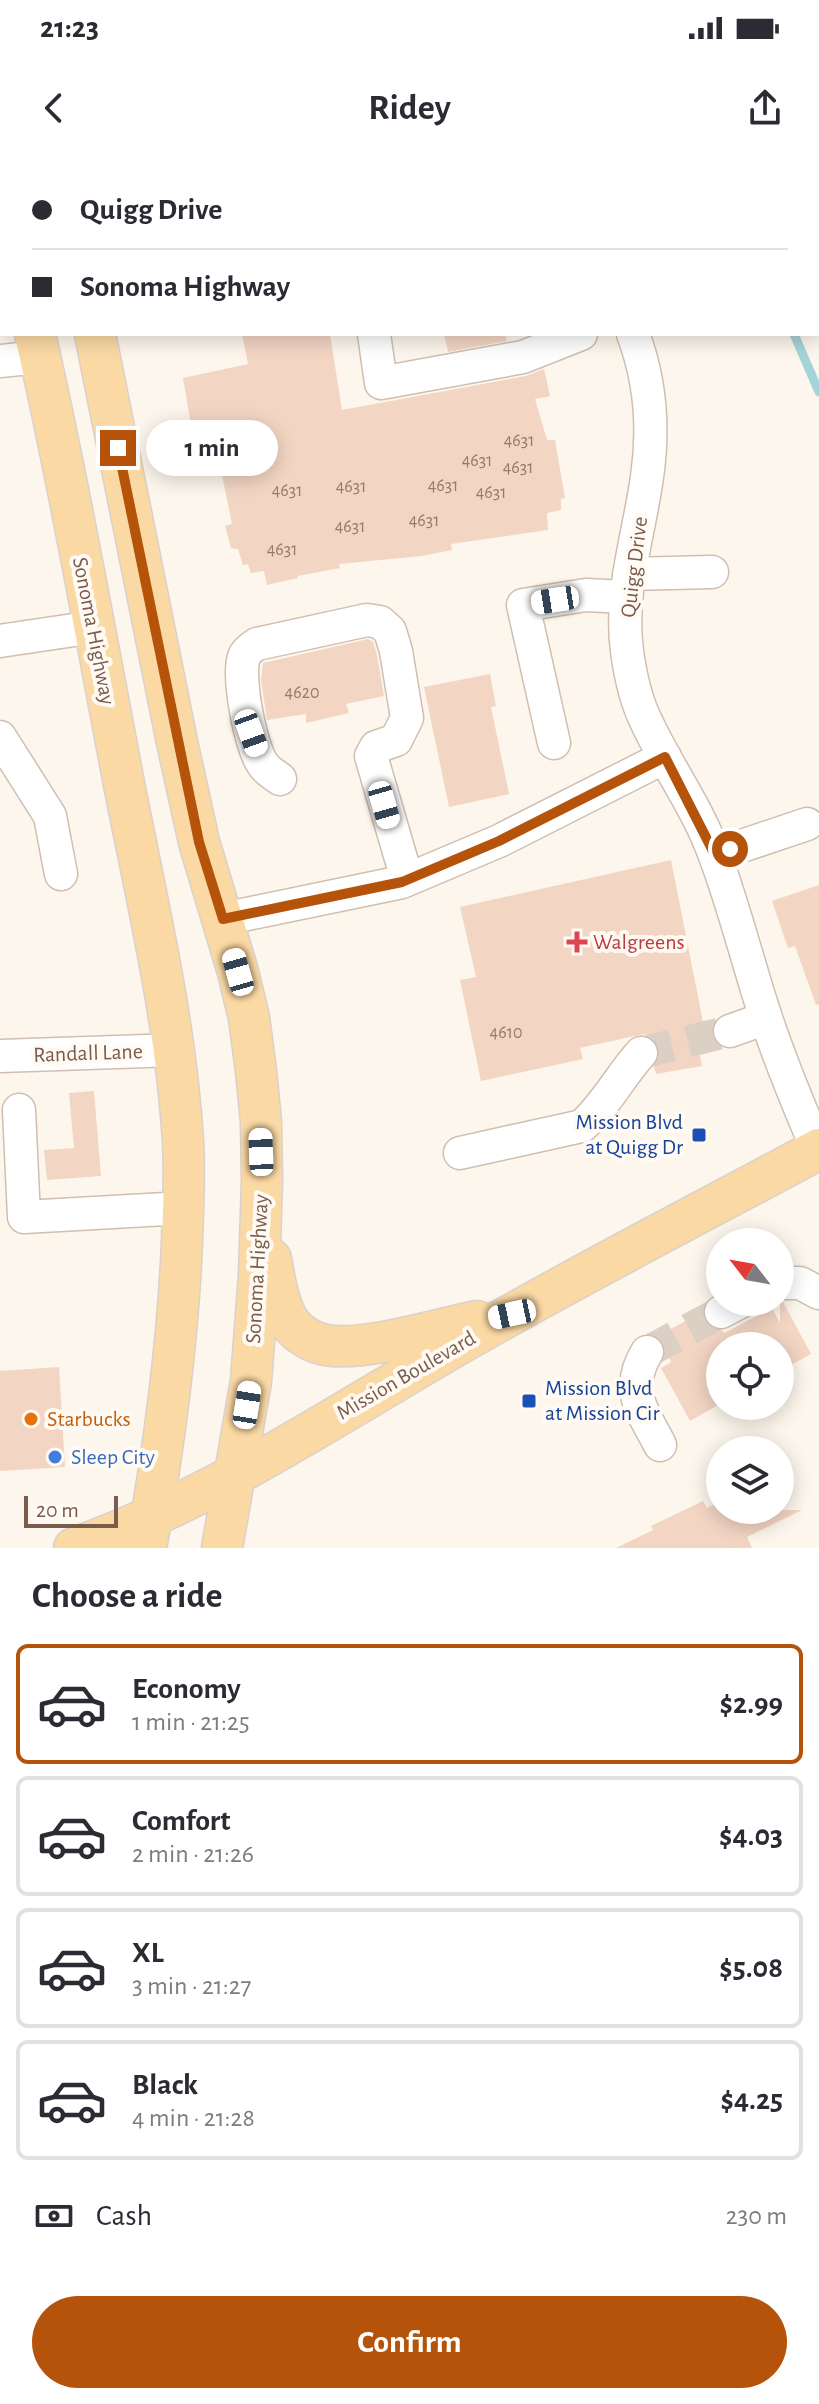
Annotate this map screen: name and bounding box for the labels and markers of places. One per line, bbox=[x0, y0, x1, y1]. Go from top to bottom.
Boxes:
place label: Walgreens bbox=[593, 931, 685, 953]
marker: Walgreens bbox=[568, 933, 586, 951]
place label: Mission Blvd at Quigg Dr bbox=[576, 1111, 683, 1158]
marker: Mission Blvd at Quigg Dr bbox=[690, 1126, 708, 1144]
place label: Mission Blvd at Mission Cir bbox=[545, 1377, 660, 1424]
marker: Mission Blvd at Mission Cir bbox=[520, 1392, 538, 1410]
place label: Starbucks bbox=[47, 1408, 131, 1430]
marker: Starbucks bbox=[22, 1410, 40, 1428]
place label: Sleep City bbox=[71, 1446, 155, 1468]
marker: Sleep City bbox=[46, 1448, 64, 1466]

